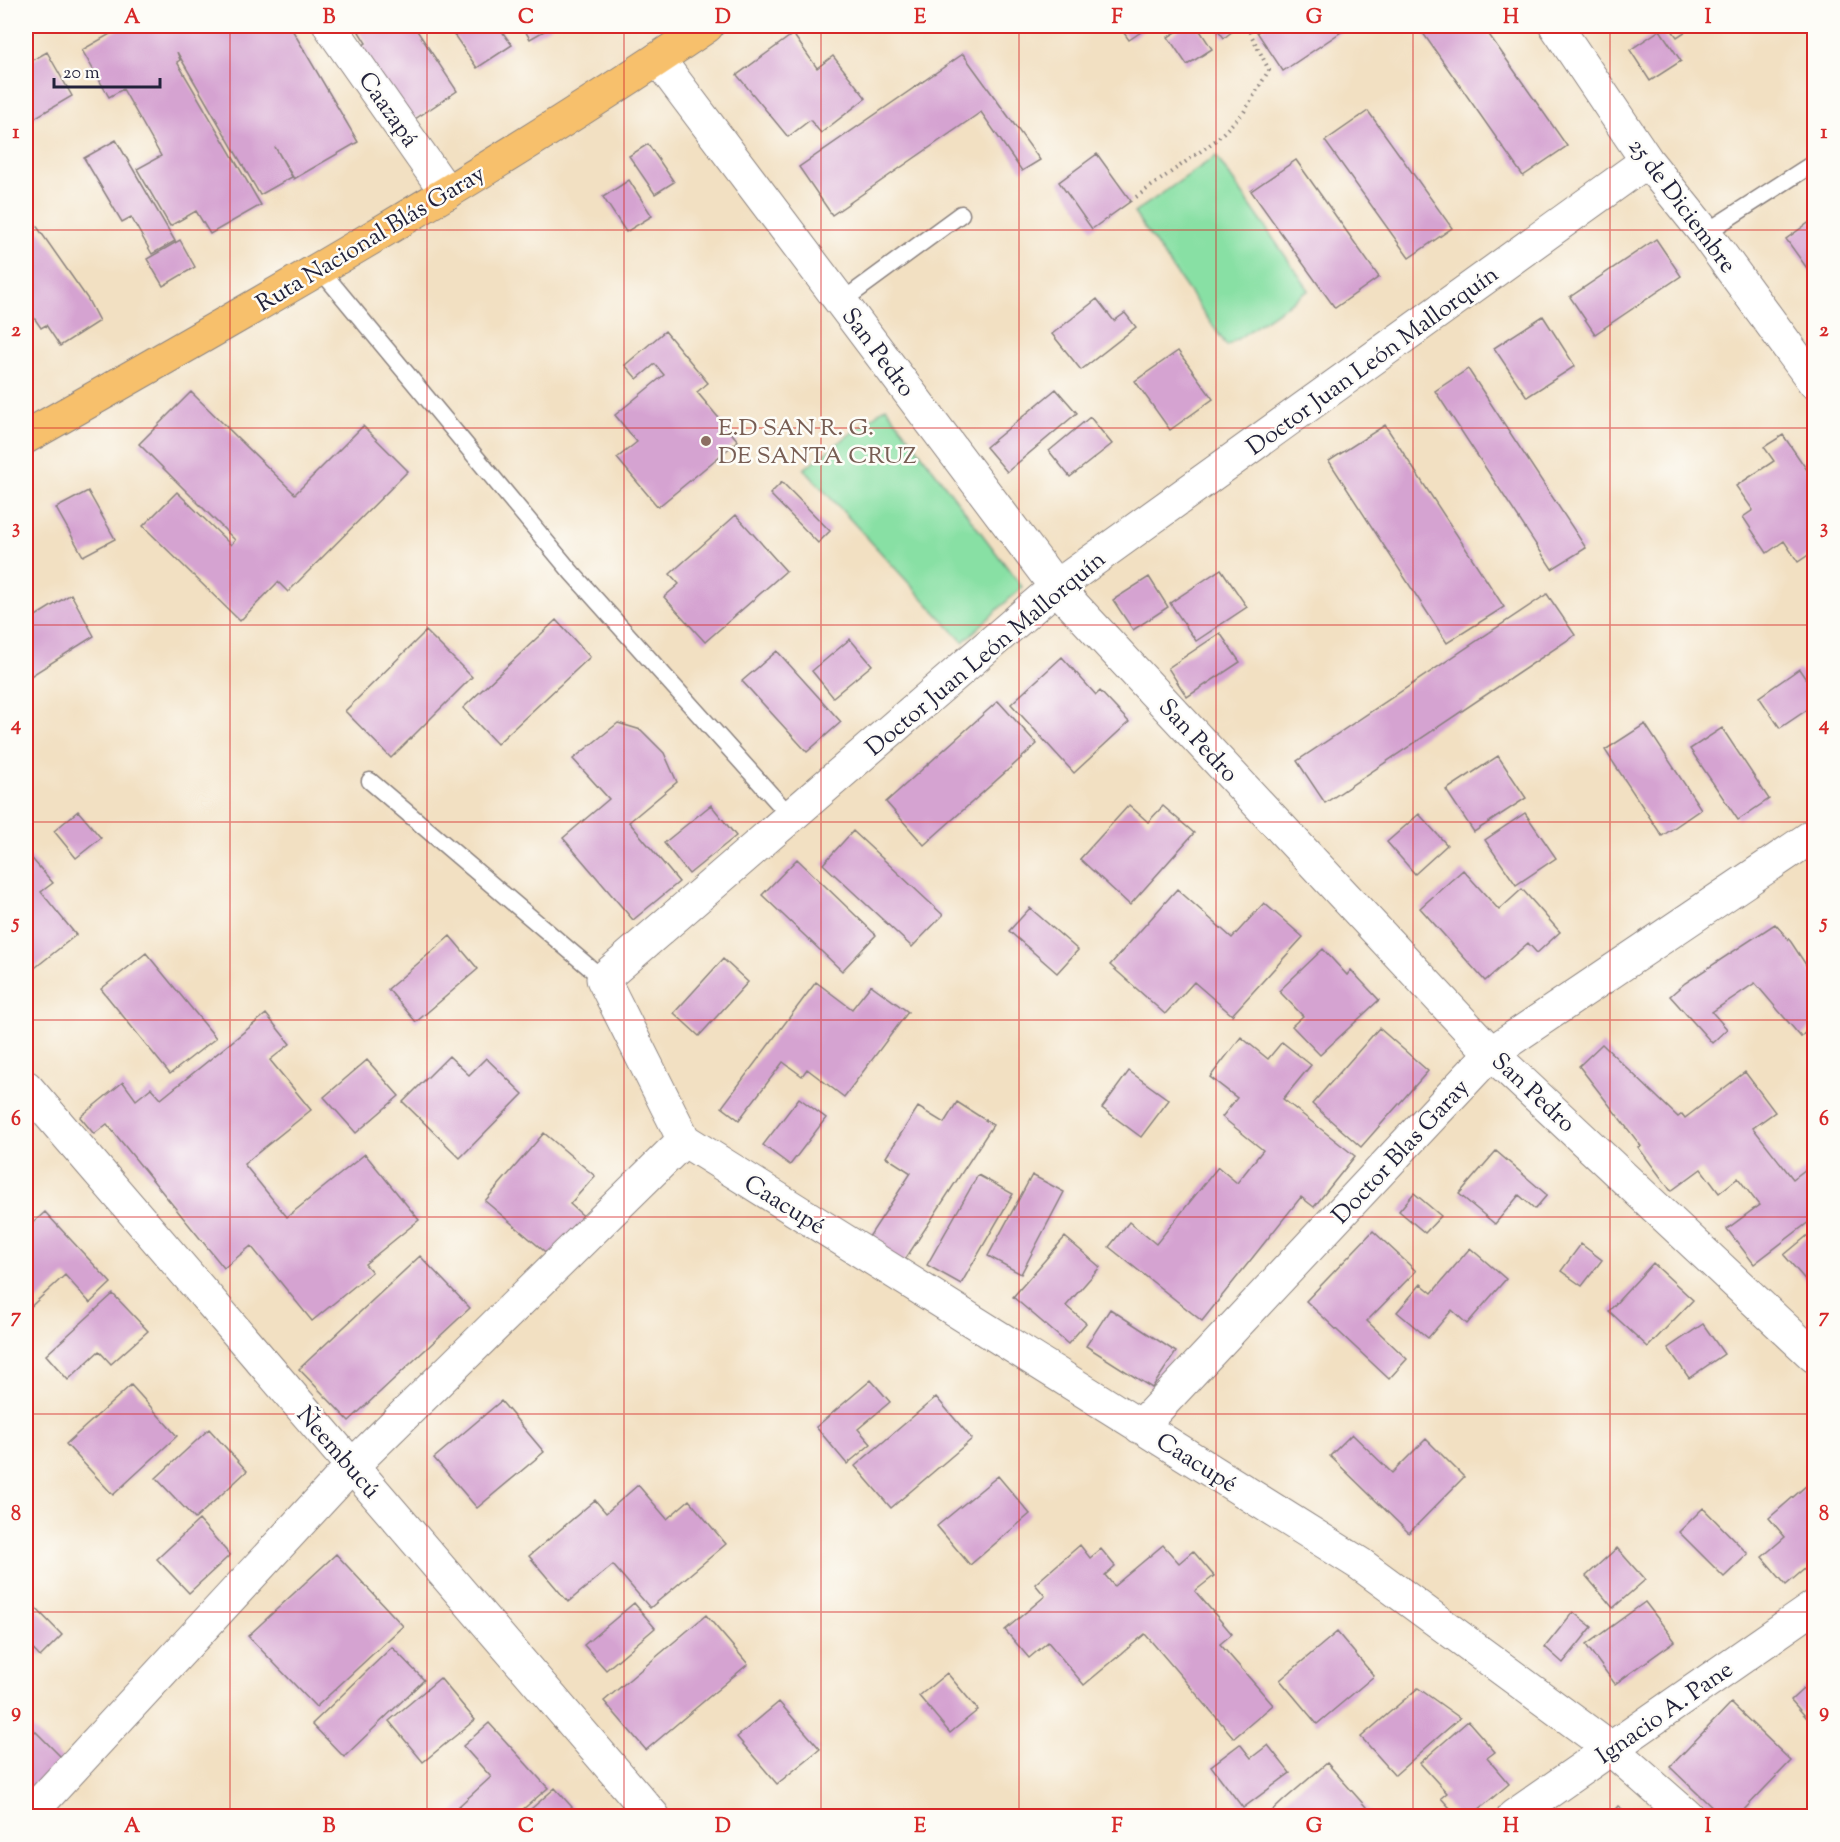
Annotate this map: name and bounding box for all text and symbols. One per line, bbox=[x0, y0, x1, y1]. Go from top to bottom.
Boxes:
text: A bbox=[124, 4, 141, 33]
text: B bbox=[323, 4, 336, 33]
text: C bbox=[518, 4, 534, 33]
text: D bbox=[715, 4, 731, 33]
text: E bbox=[914, 4, 927, 33]
text: F bbox=[1111, 4, 1123, 33]
text: G bbox=[1306, 4, 1323, 33]
text: H bbox=[1503, 4, 1519, 33]
text: I bbox=[1705, 4, 1712, 33]
scale bar bbox=[54, 51, 160, 89]
text: 20 m bbox=[63, 61, 100, 87]
street label: Caazapá bbox=[349, 65, 426, 155]
text: 1 bbox=[13, 119, 20, 148]
text: 1 bbox=[1821, 119, 1828, 148]
street label: 25 de Diciembre bbox=[1619, 131, 1744, 281]
street label: Ruta Nacional Blás Garay bbox=[250, 158, 492, 322]
street label: Doctor Juan León Mallorquín bbox=[1240, 259, 1506, 465]
street label: San Pedro bbox=[833, 302, 922, 405]
text: 2 bbox=[11, 317, 21, 346]
text: 2 bbox=[1819, 317, 1829, 346]
place label: E.D SAN R. G. DE SANTA CRUZ bbox=[718, 412, 917, 474]
marker: E.D SAN R. G. DE SANTA CRUZ bbox=[699, 434, 713, 448]
text: 3 bbox=[12, 514, 20, 543]
text: 3 bbox=[1820, 514, 1828, 543]
street label: Doctor Juan León Mallorquín bbox=[859, 544, 1114, 765]
street label: San Pedro bbox=[1150, 692, 1245, 791]
text: 4 bbox=[10, 711, 21, 740]
text: 4 bbox=[1818, 711, 1829, 740]
text: 5 bbox=[11, 909, 20, 938]
text: 5 bbox=[1819, 909, 1828, 938]
street label: San Pedro bbox=[1483, 1046, 1582, 1141]
street label: Doctor Blas Garay bbox=[1325, 1072, 1478, 1233]
text: 6 bbox=[11, 1106, 21, 1135]
text: 6 bbox=[1819, 1106, 1829, 1135]
street label: Caacupé bbox=[737, 1167, 831, 1244]
text: 7 bbox=[11, 1303, 22, 1332]
text: 7 bbox=[1819, 1303, 1830, 1332]
street label: Ñeembucú bbox=[288, 1400, 387, 1507]
street label: Caacupé bbox=[1149, 1425, 1243, 1502]
text: 8 bbox=[11, 1501, 21, 1530]
text: 8 bbox=[1819, 1501, 1829, 1530]
street label: Ignacio A. Pane bbox=[1590, 1654, 1741, 1774]
text: 9 bbox=[11, 1698, 21, 1727]
text: 9 bbox=[1819, 1698, 1829, 1727]
text: A bbox=[124, 1813, 141, 1842]
text: B bbox=[323, 1813, 336, 1842]
text: C bbox=[518, 1813, 534, 1842]
text: D bbox=[715, 1813, 731, 1842]
text: E bbox=[914, 1813, 927, 1842]
text: F bbox=[1111, 1813, 1123, 1842]
text: G bbox=[1306, 1813, 1323, 1842]
text: H bbox=[1503, 1813, 1519, 1842]
text: I bbox=[1705, 1813, 1712, 1842]

